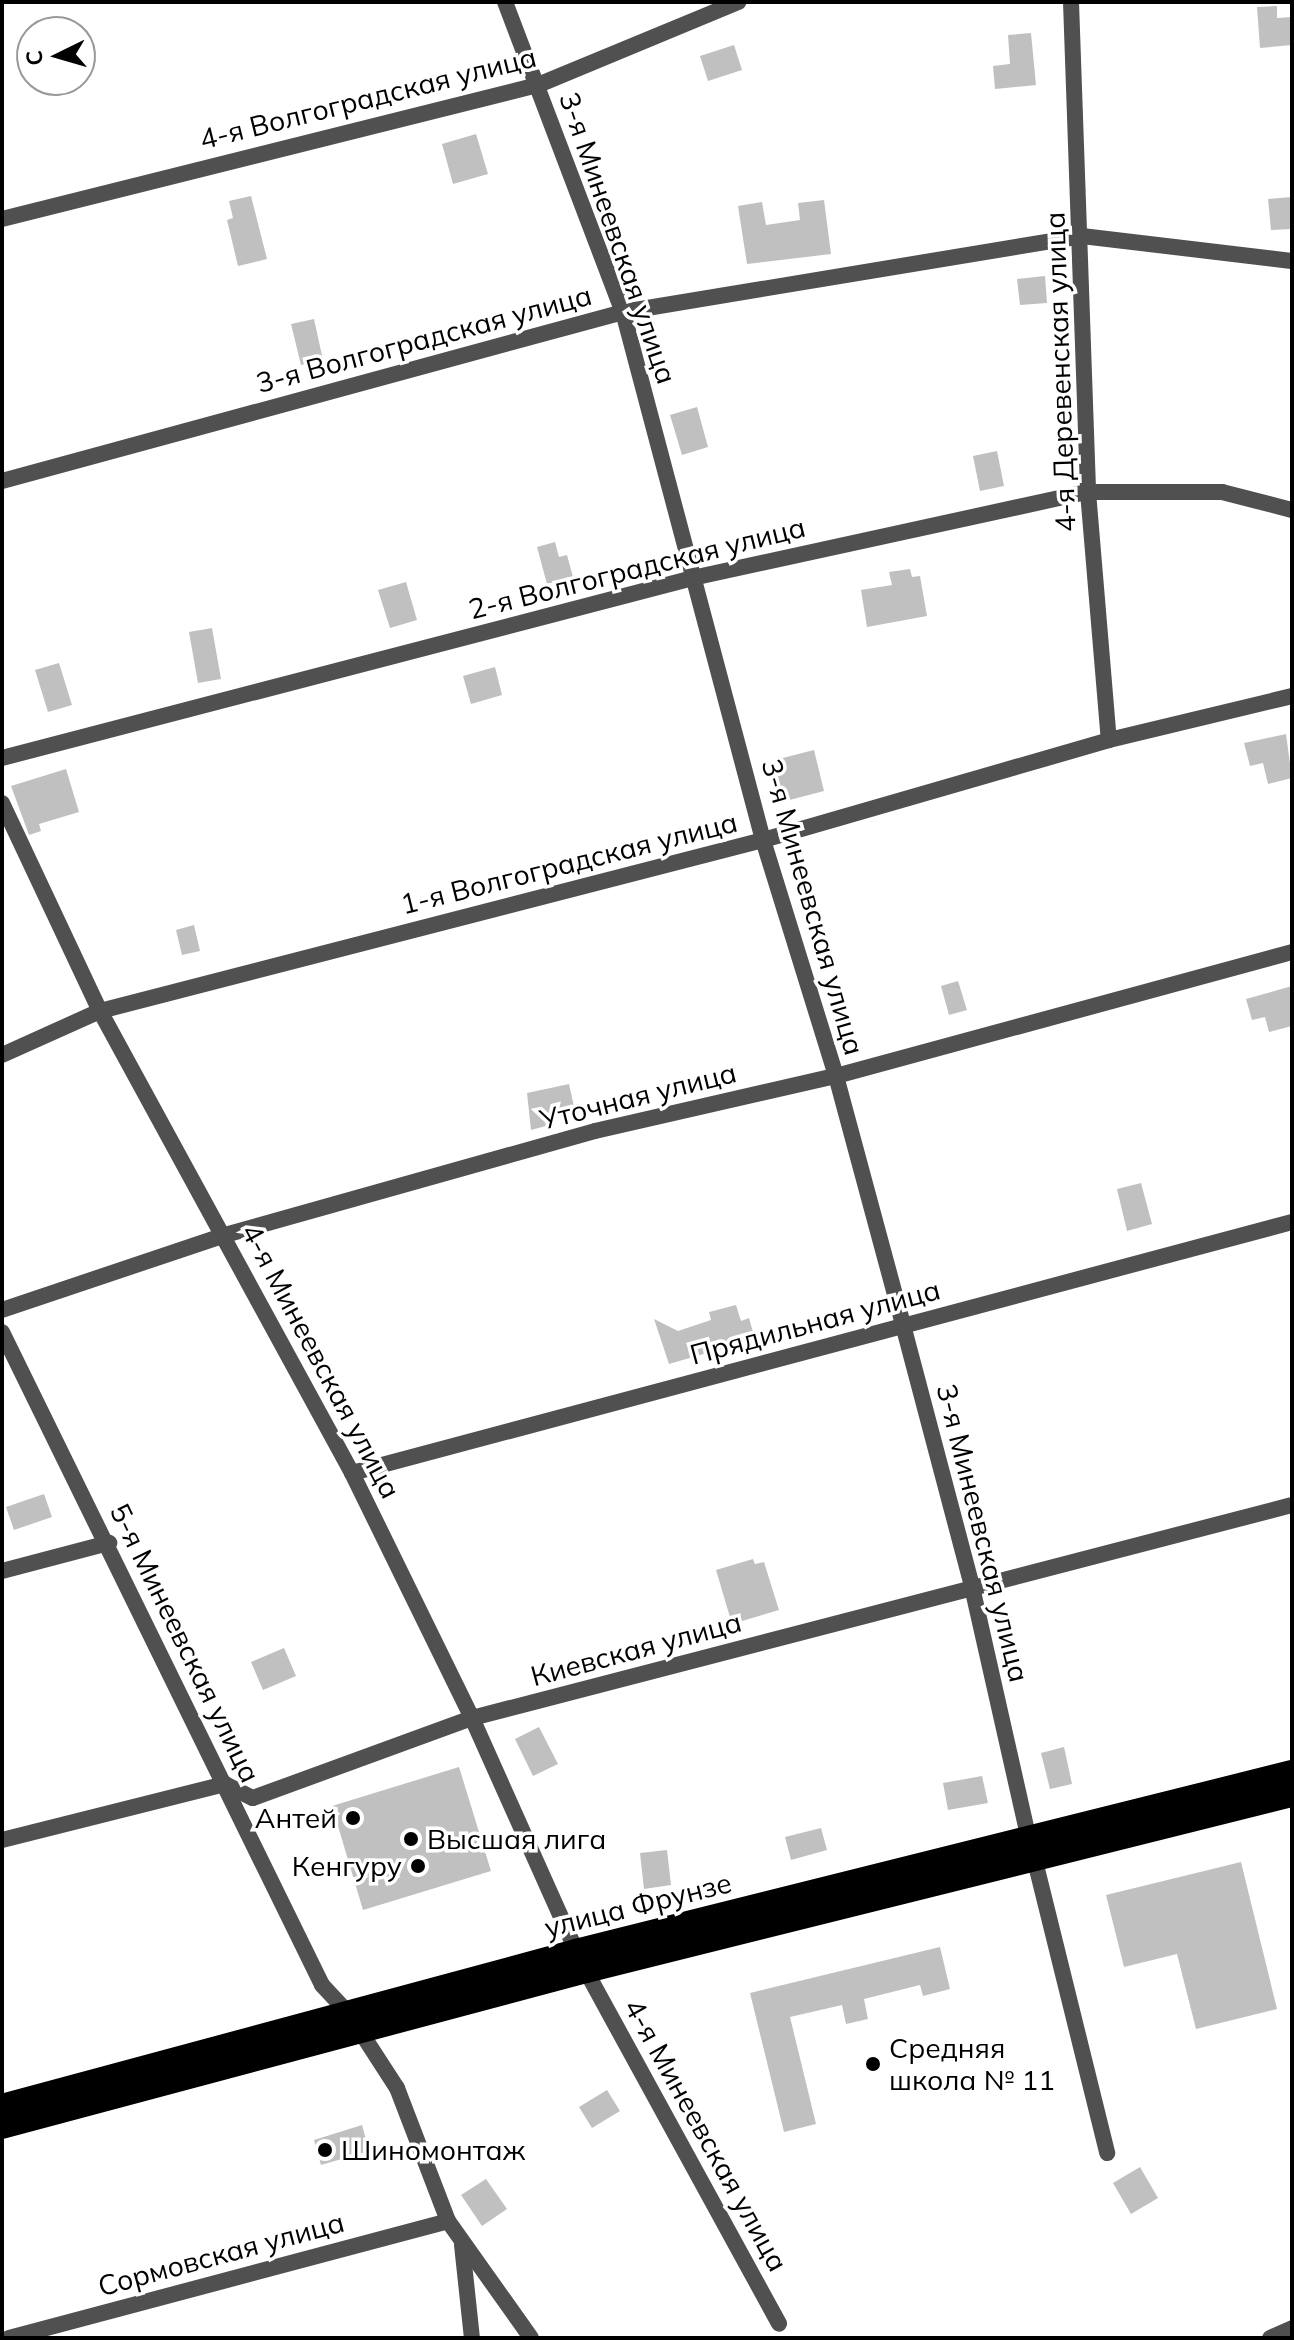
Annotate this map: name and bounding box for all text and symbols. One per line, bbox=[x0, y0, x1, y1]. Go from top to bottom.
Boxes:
north arrow bbox=[16, 16, 96, 96]
street label: 4-я Волгоградская улица bbox=[196, 40, 540, 156]
text: С bbox=[19, 49, 49, 67]
street label: 3-я Минеевская улица bbox=[552, 88, 684, 388]
street label: 4-я Деревенская улица bbox=[1038, 211, 1082, 533]
street label: 3-я Волгоградская улица bbox=[253, 278, 595, 400]
street label: 2-я Волгоградская улица bbox=[465, 510, 809, 626]
street label: 3-я Минеевская улица bbox=[755, 755, 871, 1059]
street label: 1-я Волгоградская улица bbox=[397, 805, 741, 921]
street label: Уточная улица bbox=[536, 1055, 740, 1137]
street label: 4-я Минеевская улица bbox=[234, 1218, 408, 1504]
street label: Прядильная улица bbox=[686, 1272, 944, 1372]
street label: 3-я Минеевская улица bbox=[930, 1380, 1036, 1686]
street label: 5-я Минеевская улица bbox=[103, 1498, 267, 1788]
street label: Киевская улица bbox=[527, 1605, 745, 1693]
place label: Антей bbox=[255, 1801, 337, 1835]
marker: Антей bbox=[344, 1809, 362, 1827]
place label: Высшая лига bbox=[427, 1822, 606, 1856]
marker: Высшая лига bbox=[402, 1830, 420, 1848]
place label: Кенгуру bbox=[292, 1849, 402, 1883]
marker: Кенгуру bbox=[409, 1857, 427, 1875]
street label: улица Фрунзе bbox=[541, 1866, 735, 1944]
street label: 4-я Минеевская улица bbox=[617, 1993, 795, 2277]
place label: Средняя школа № 11 bbox=[889, 2031, 1055, 2097]
marker: Средняя школа № 11 bbox=[864, 2055, 882, 2073]
place label: Шиномонтаж bbox=[341, 2133, 525, 2167]
marker: Шиномонтаж bbox=[316, 2141, 334, 2159]
street label: Сормовская улица bbox=[94, 2205, 348, 2303]

